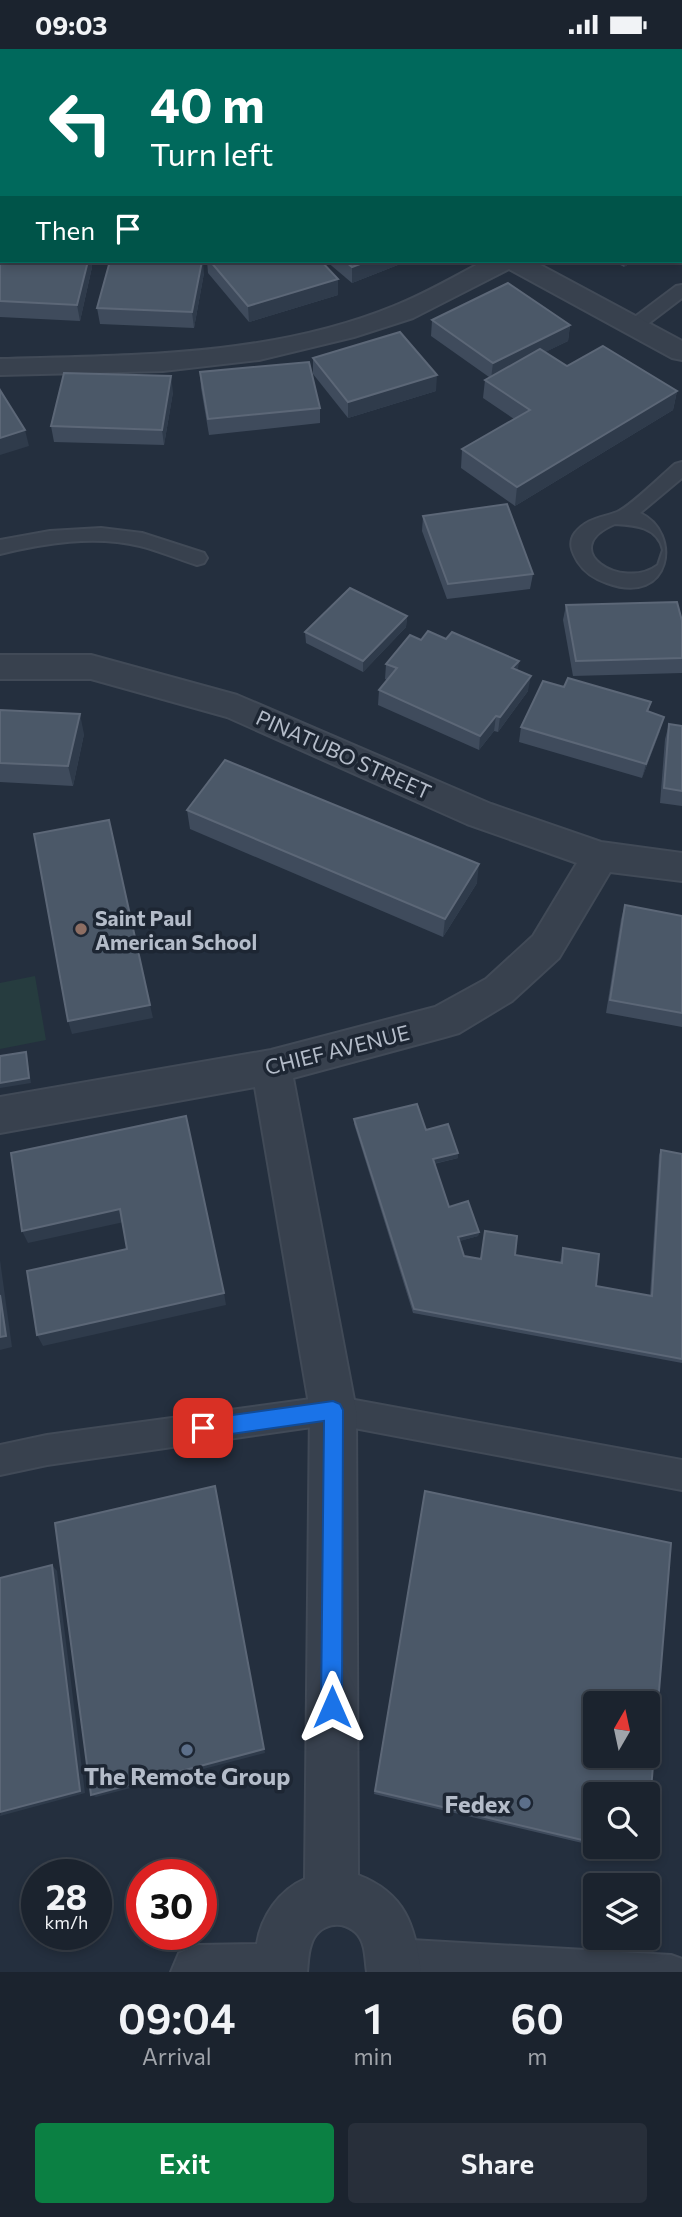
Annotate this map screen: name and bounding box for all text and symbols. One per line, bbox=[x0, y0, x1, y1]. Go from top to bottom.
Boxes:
text: 09:03 bbox=[35, 9, 107, 40]
text: 40 m bbox=[150, 73, 265, 133]
icon: left bbox=[35, 77, 126, 168]
text: Turn left bbox=[150, 133, 274, 173]
icon: arrive bbox=[109, 210, 147, 248]
text: Then bbox=[35, 214, 95, 245]
street label: PINATUBO STREET bbox=[253, 704, 435, 804]
place label: Saint Paul American School bbox=[95, 905, 257, 954]
marker: Saint Paul American School bbox=[73, 921, 89, 937]
street label: CHIEF AVENUE bbox=[262, 1019, 412, 1079]
pin bbox=[173, 1398, 233, 1458]
icon: arrive bbox=[184, 1409, 222, 1447]
position arrow bbox=[295, 1670, 369, 1744]
north arrow bbox=[583, 1691, 660, 1767]
map controls bbox=[583, 1691, 660, 1950]
marker: The Remote Group bbox=[179, 1742, 195, 1758]
place label: The Remote Group bbox=[84, 1761, 290, 1790]
button: search bbox=[583, 1782, 660, 1859]
place label: Fedex bbox=[444, 1789, 511, 1818]
marker: Fedex bbox=[517, 1795, 533, 1811]
speed limit sign: 30 bbox=[126, 1859, 217, 1950]
button: layers bbox=[583, 1873, 660, 1950]
text: 28 bbox=[46, 1874, 87, 1917]
text: km/h bbox=[45, 1911, 88, 1933]
text: 09:04 bbox=[118, 1991, 235, 2043]
text: 1 bbox=[364, 1991, 382, 2043]
text: 60 bbox=[511, 1991, 564, 2043]
text: Arrival bbox=[142, 2042, 212, 2070]
text: min bbox=[353, 2042, 393, 2070]
text: m bbox=[527, 2042, 547, 2070]
button: Exit bbox=[35, 2123, 334, 2203]
button: Share bbox=[348, 2123, 647, 2203]

